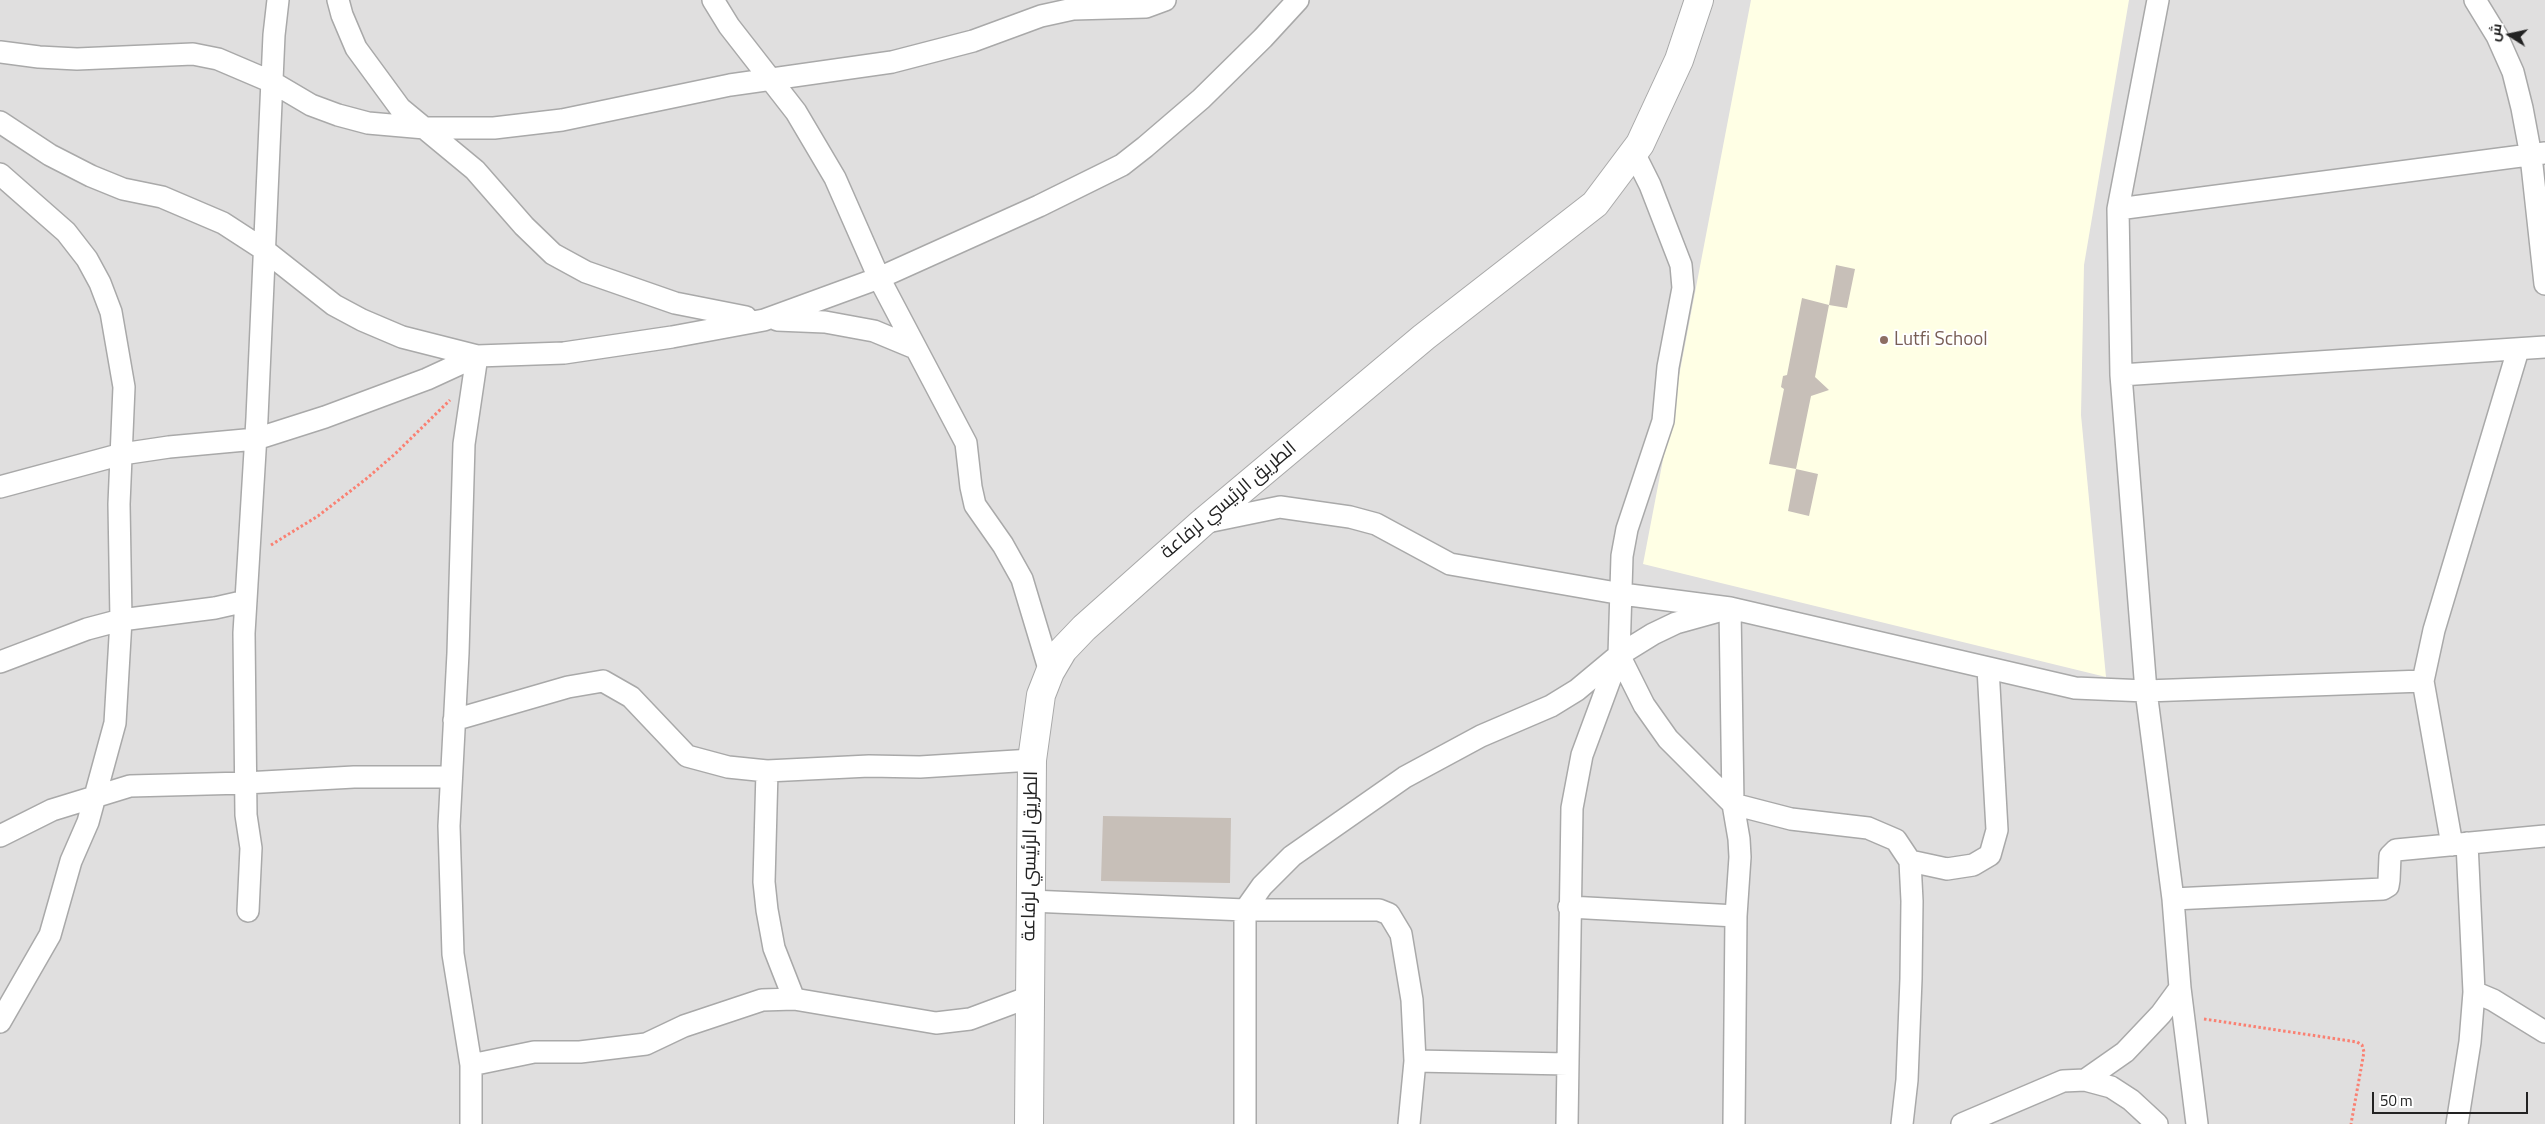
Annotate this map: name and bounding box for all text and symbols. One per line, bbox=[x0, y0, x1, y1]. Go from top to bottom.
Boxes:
north arrow bbox=[2485, 10, 2535, 60]
text: ش bbox=[2483, 22, 2507, 43]
place label: Lutfi School bbox=[1894, 329, 1988, 351]
marker: Lutfi School bbox=[1878, 334, 1890, 346]
street label: الطريق الرئيسي لرفاعة bbox=[1156, 437, 1302, 565]
street label: الطريق الرئيسي لرفاعة bbox=[1018, 771, 1044, 941]
scale bar bbox=[2375, 1082, 2531, 1114]
text: 50 m bbox=[2380, 1089, 2413, 1112]

